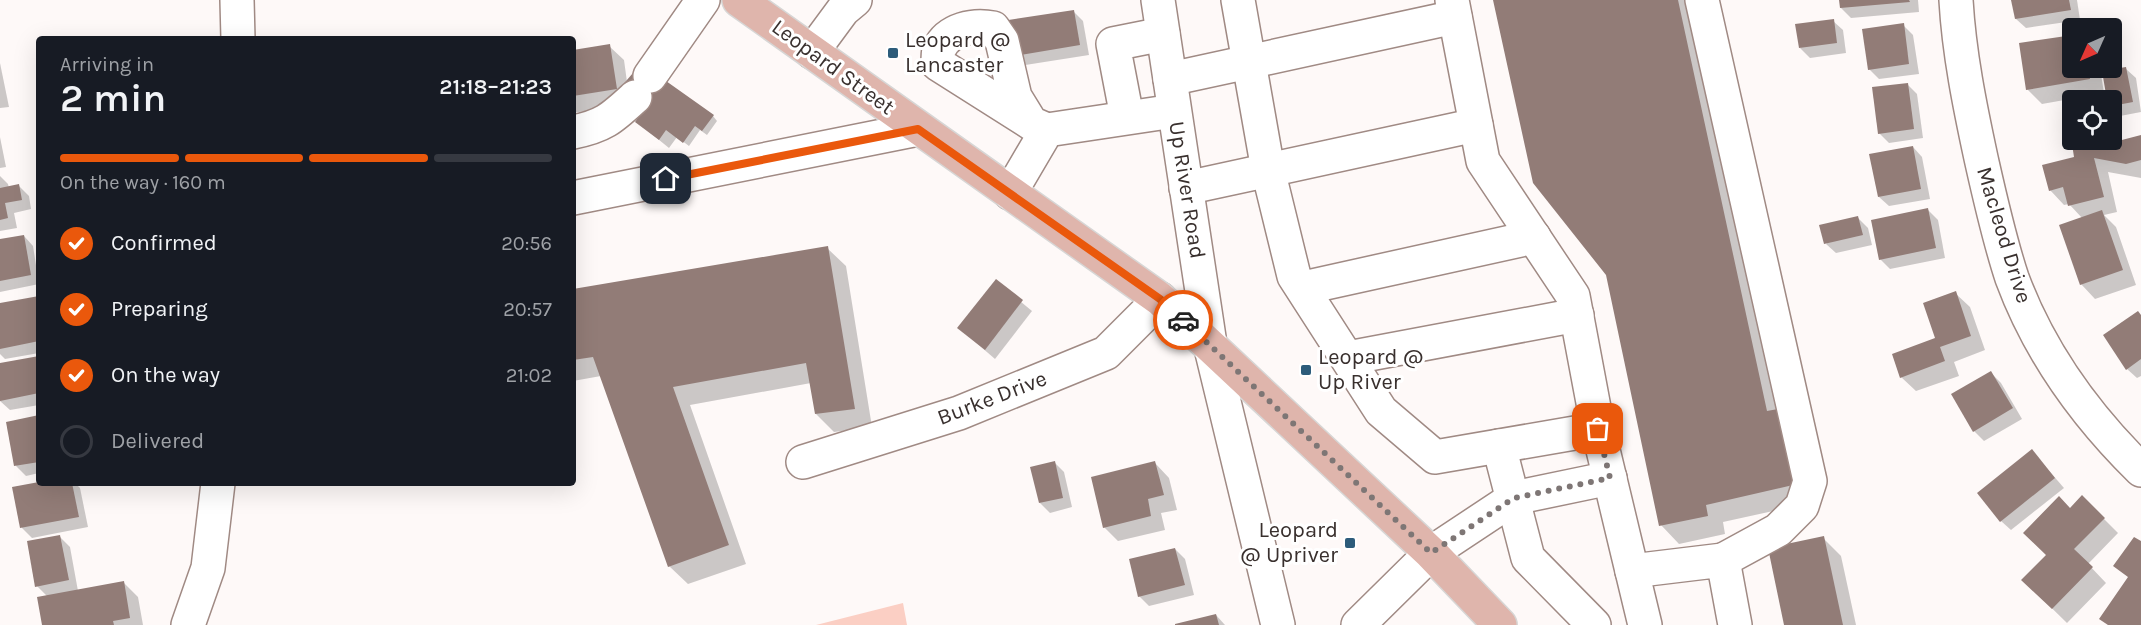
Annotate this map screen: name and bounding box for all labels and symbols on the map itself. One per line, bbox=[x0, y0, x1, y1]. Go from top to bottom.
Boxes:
street label: Leopard Street bbox=[767, 14, 899, 120]
north arrow bbox=[2062, 18, 2122, 78]
place label: Leopard @ Lancaster bbox=[905, 27, 1010, 78]
marker: Leopard @ Lancaster bbox=[886, 46, 900, 60]
street label: Up River Road bbox=[1163, 119, 1211, 261]
pin bbox=[640, 153, 691, 204]
street label: Macleod Drive bbox=[1971, 164, 2037, 306]
courier bbox=[1153, 290, 1213, 350]
place label: Leopard @ Up River bbox=[1318, 344, 1423, 395]
marker: Leopard @ Up River bbox=[1299, 363, 1313, 377]
street label: Burke Drive bbox=[934, 365, 1050, 431]
pin bbox=[1572, 403, 1623, 454]
place label: Leopard @ Upriver bbox=[1240, 517, 1338, 568]
marker: Leopard @ Upriver bbox=[1343, 536, 1357, 550]

